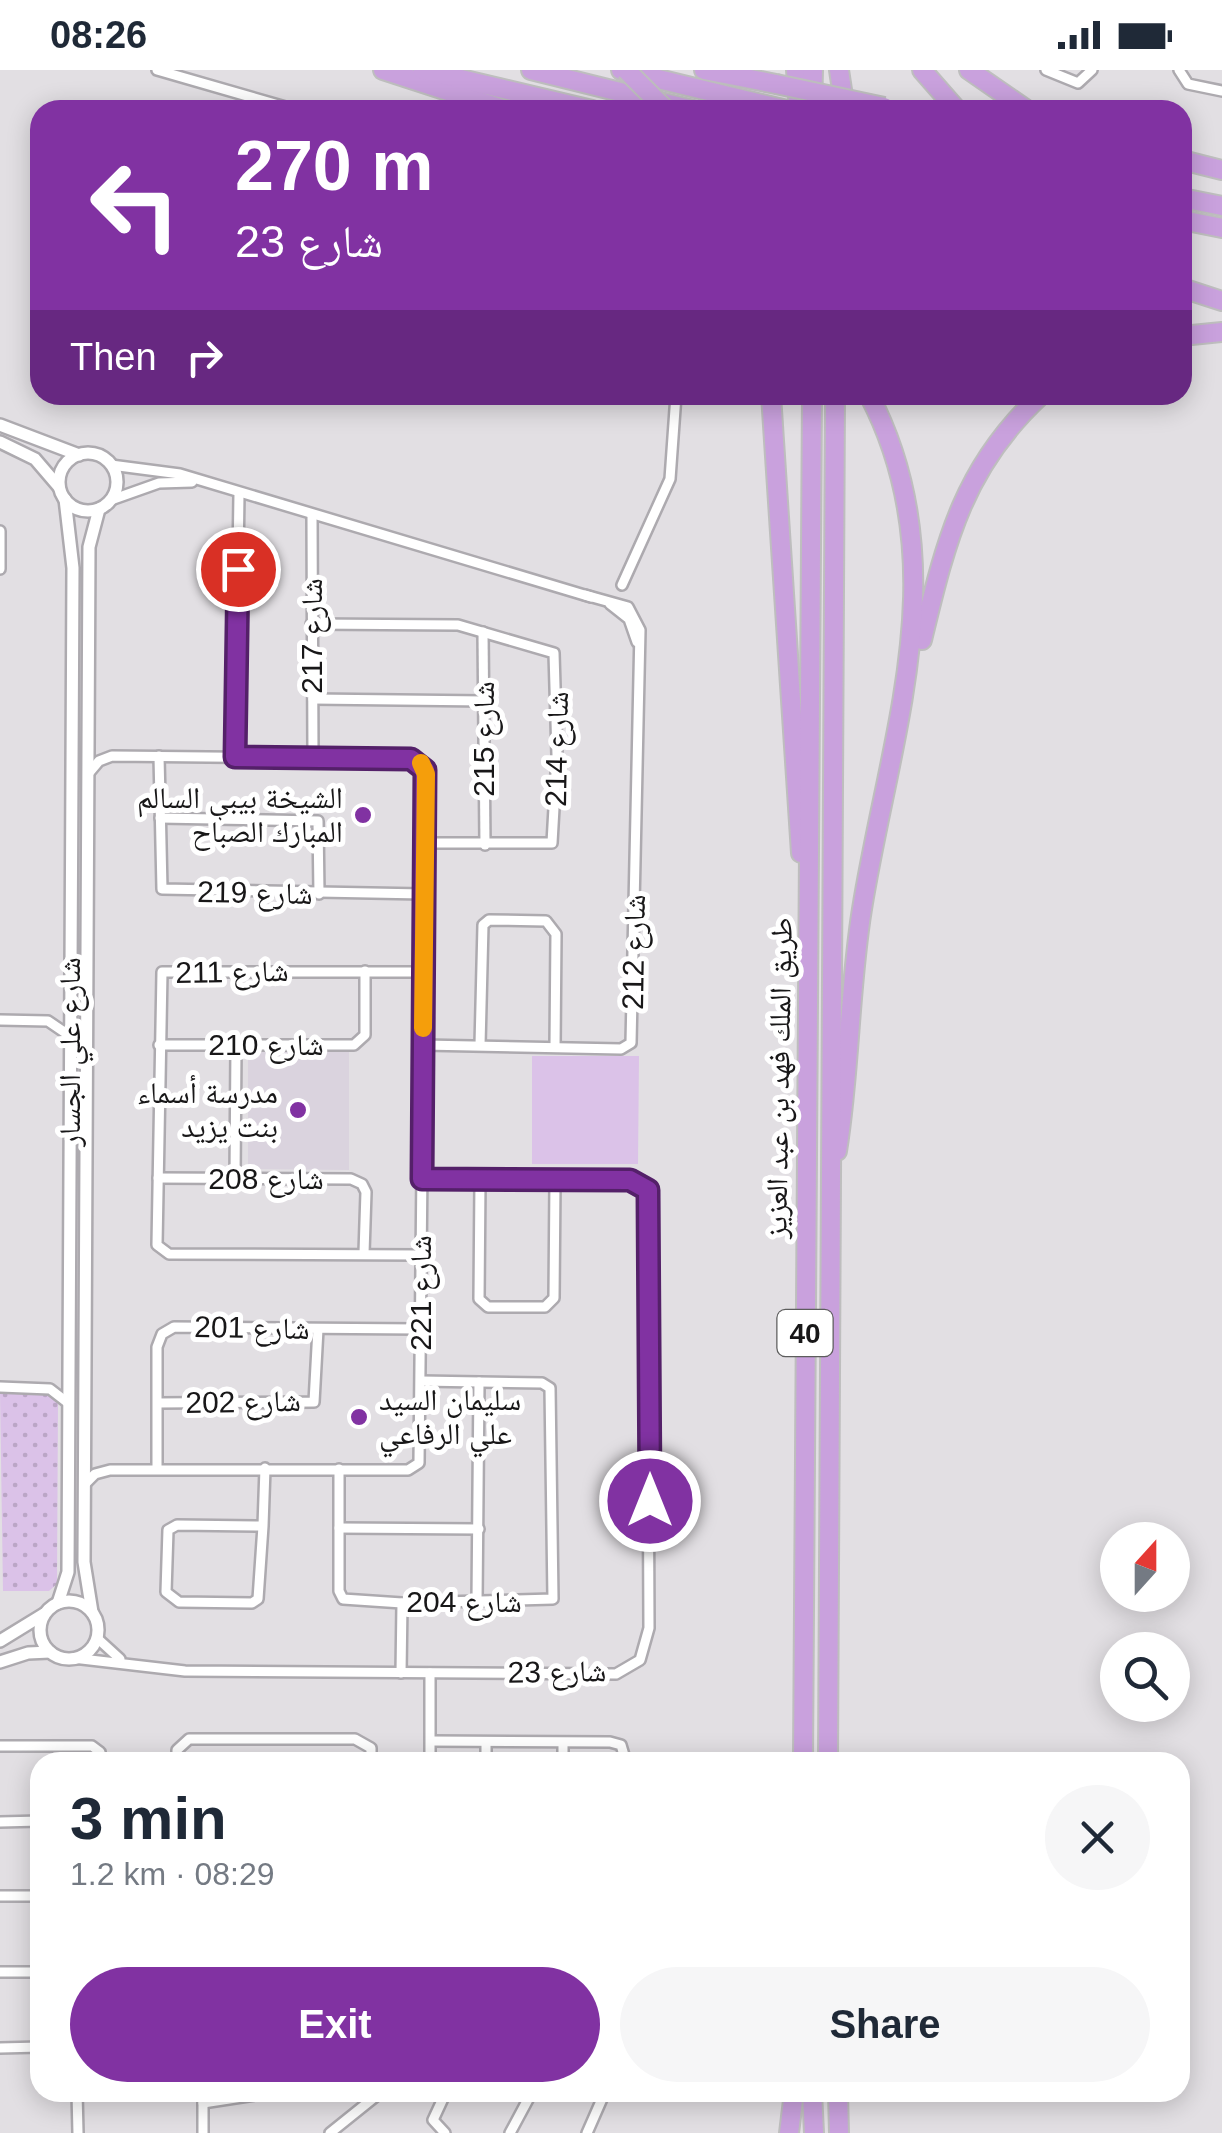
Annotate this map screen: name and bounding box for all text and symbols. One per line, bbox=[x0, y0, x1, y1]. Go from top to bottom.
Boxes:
text: 08:26 bbox=[50, 14, 147, 56]
text: 270 m bbox=[235, 127, 433, 205]
icon: left bbox=[70, 140, 200, 270]
text: شارع 23 bbox=[235, 216, 383, 267]
icon: right bbox=[177, 330, 232, 385]
text: Then bbox=[70, 336, 157, 378]
pin bbox=[196, 527, 281, 612]
icon: arrive bbox=[211, 542, 266, 597]
street label: شارع 217 bbox=[295, 578, 331, 694]
street label: شارع 215 bbox=[467, 681, 503, 797]
street label: شارع 214 bbox=[539, 691, 577, 807]
place label: الشيخة بيبي السالم المبارك الصباح bbox=[137, 781, 343, 851]
marker: الشيخة بيبي السالم المبارك الصباح bbox=[352, 804, 374, 826]
street label: شارع 219 bbox=[197, 875, 313, 913]
street label: شارع 212 bbox=[616, 894, 654, 1010]
street label: طريق الملك فهد بن عبد العزيز bbox=[759, 917, 800, 1240]
street label: شارع 211 bbox=[175, 954, 289, 992]
street label: شارع علي الجسار bbox=[53, 957, 94, 1148]
street label: شارع 210 bbox=[208, 1028, 324, 1064]
place label: مدرسة أسماء بنت يزيد bbox=[137, 1074, 278, 1144]
marker: مدرسة أسماء بنت يزيد bbox=[287, 1099, 309, 1121]
street label: شارع 208 bbox=[208, 1162, 324, 1198]
street label: شارع 221 bbox=[404, 1235, 440, 1351]
street label: شارع 201 bbox=[194, 1310, 310, 1348]
road number: 40 bbox=[778, 1310, 832, 1356]
place label: سليمان السيد علي الرفاعي bbox=[379, 1383, 521, 1458]
street label: شارع 202 bbox=[185, 1384, 301, 1422]
marker: سليمان السيد علي الرفاعي bbox=[348, 1406, 370, 1428]
position arrow bbox=[598, 1449, 702, 1553]
north arrow bbox=[1100, 1522, 1190, 1612]
map controls bbox=[1100, 1522, 1190, 1722]
street label: شارع 204 bbox=[406, 1585, 522, 1621]
button: search bbox=[1100, 1632, 1190, 1722]
street label: شارع 23 bbox=[507, 1654, 607, 1692]
text: 3 min bbox=[70, 1785, 227, 1852]
button: close bbox=[1045, 1785, 1150, 1890]
text: 1.2 km · 08:29 bbox=[70, 1856, 275, 1892]
button: Exit bbox=[70, 1967, 600, 2082]
button: Share bbox=[620, 1967, 1150, 2082]

